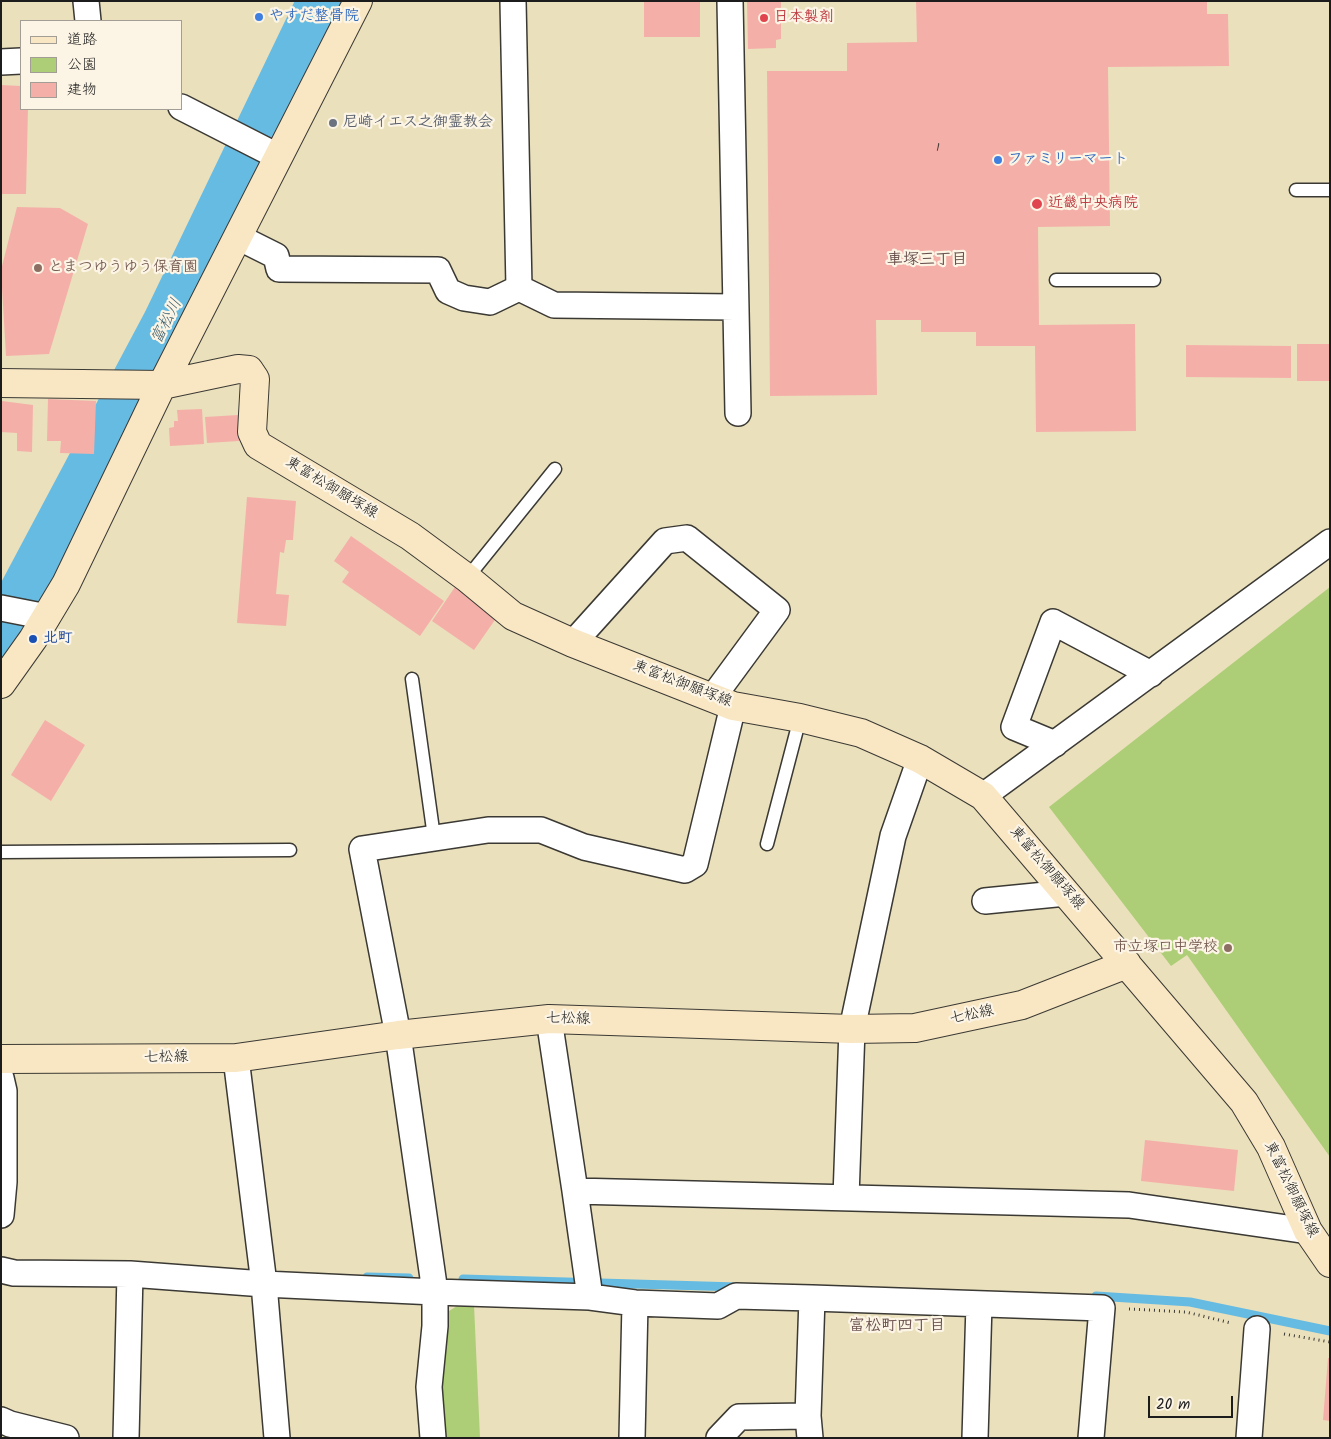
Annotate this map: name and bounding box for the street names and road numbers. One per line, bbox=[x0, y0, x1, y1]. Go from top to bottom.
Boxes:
street label: 東富松御願塚線 bbox=[281, 454, 381, 524]
street label: 東富松御願塚線 bbox=[630, 658, 734, 712]
street label: 東富松御願塚線 bbox=[1005, 823, 1087, 915]
street label: 七松線 bbox=[948, 1003, 996, 1029]
street label: 七松線 bbox=[545, 1011, 591, 1029]
street label: 七松線 bbox=[144, 1049, 188, 1067]
street label: 東富松御願塚線 bbox=[1259, 1139, 1321, 1241]

